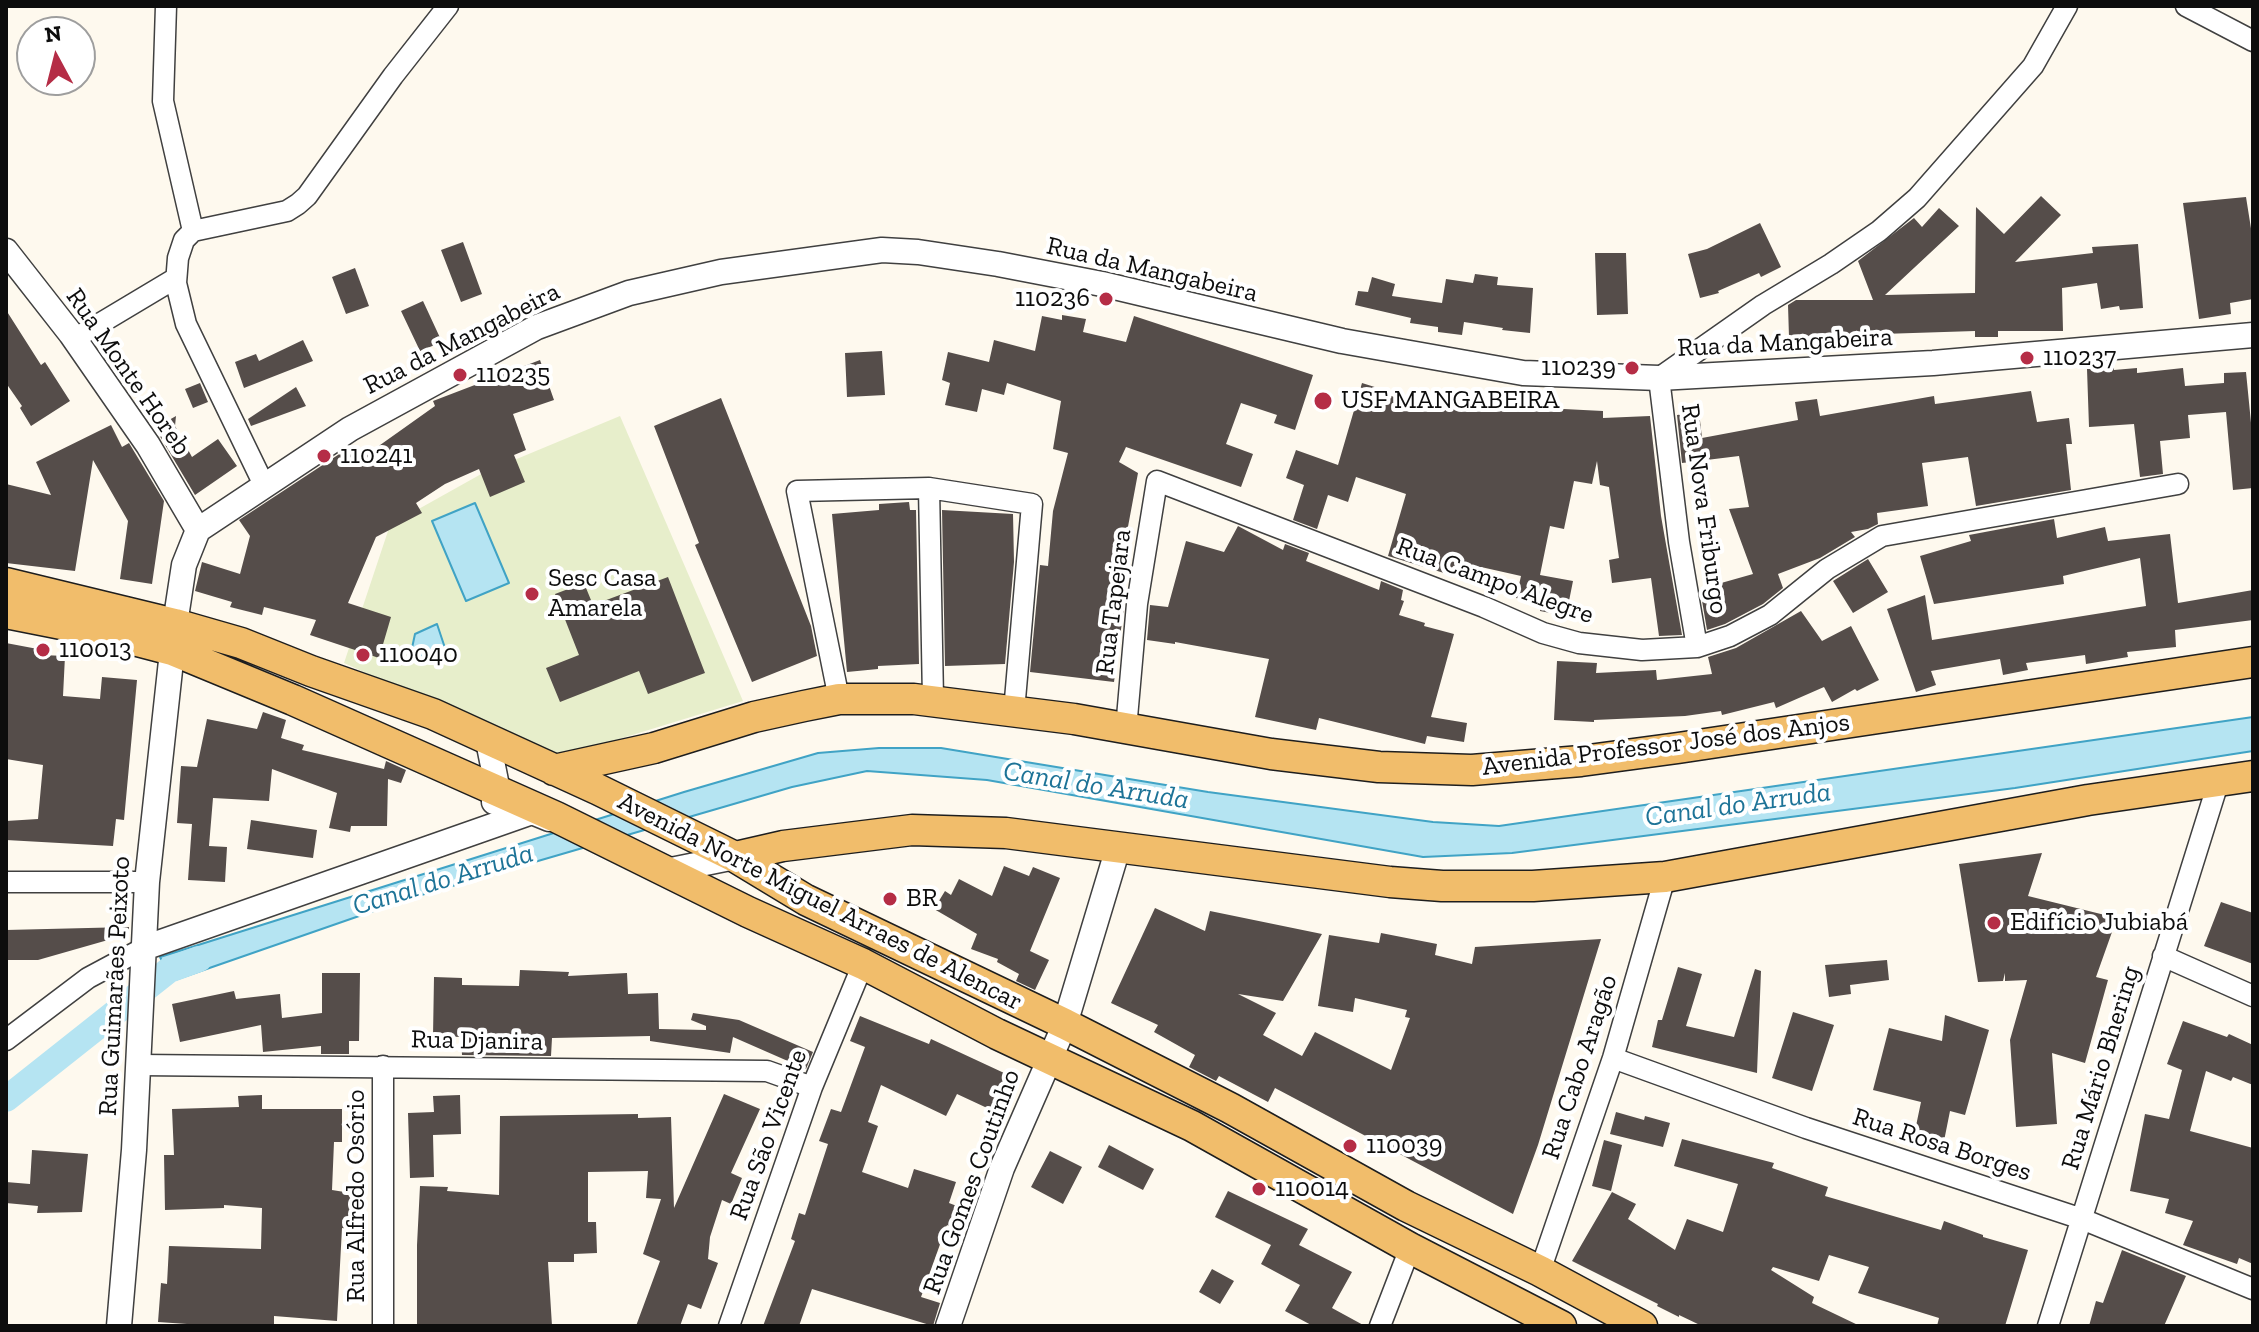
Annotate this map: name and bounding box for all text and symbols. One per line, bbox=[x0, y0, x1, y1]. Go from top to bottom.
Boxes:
north arrow bbox=[16, 16, 96, 96]
text: N bbox=[43, 19, 63, 48]
street label: Rua da Mangabeira bbox=[1043, 231, 1261, 309]
street label: Rua da Mangabeira bbox=[359, 276, 565, 402]
street label: Rua Monte Horeb bbox=[59, 282, 197, 462]
place label: 110236 bbox=[1015, 283, 1090, 315]
marker: 110236 bbox=[1097, 290, 1115, 308]
street label: Rua da Mangabeira bbox=[1677, 322, 1893, 364]
place label: 110237 bbox=[2043, 342, 2116, 374]
marker: 110237 bbox=[2018, 349, 2036, 367]
place label: 110239 bbox=[1541, 352, 1616, 384]
place label: 110235 bbox=[476, 359, 550, 391]
marker: 110239 bbox=[1623, 359, 1641, 377]
marker: 110235 bbox=[451, 366, 469, 384]
place label: USF MANGABEIRA bbox=[1341, 385, 1559, 417]
marker: USF MANGABEIRA bbox=[1312, 390, 1334, 412]
street label: Rua Nova Friburgo bbox=[1674, 402, 1734, 616]
place label: 110241 bbox=[340, 440, 412, 472]
marker: 110241 bbox=[315, 447, 333, 465]
street label: Rua Tapejara bbox=[1090, 528, 1138, 676]
street label: Rua Campo Alegre bbox=[1392, 531, 1598, 631]
place label: Sesc Casa Amarela bbox=[548, 563, 657, 624]
marker: Sesc Casa Amarela bbox=[523, 585, 541, 603]
place label: 110013 bbox=[59, 634, 132, 666]
place label: 110040 bbox=[379, 639, 458, 671]
marker: 110013 bbox=[34, 641, 52, 659]
marker: 110040 bbox=[354, 646, 372, 664]
street label: Avenida Professor José dos Anjos bbox=[1480, 707, 1852, 783]
water label: Canal do Arruda bbox=[1001, 755, 1191, 817]
water label: Canal do Arruda bbox=[1643, 775, 1833, 835]
street label: Avenida Norte Miguel Arraes de Alencar bbox=[613, 786, 1027, 1018]
water label: Canal do Arruda bbox=[349, 837, 537, 923]
street label: Rua Guimarães Peixoto bbox=[93, 855, 137, 1117]
place label: BR bbox=[906, 883, 938, 915]
marker: BR bbox=[881, 890, 899, 908]
place label: Edifício Jubiabá bbox=[2010, 907, 2188, 939]
marker: Edifício Jubiabá bbox=[1985, 914, 2003, 932]
street label: Rua Mário Bhering bbox=[2055, 962, 2147, 1174]
street label: Rua Cabo Aragão bbox=[1535, 971, 1625, 1163]
street label: Rua Djanira bbox=[411, 1024, 543, 1058]
street label: Rua São Vicente bbox=[724, 1045, 814, 1225]
street label: Rua Gomes Coutinho bbox=[917, 1065, 1027, 1299]
street label: Rua Alfredo Osório bbox=[341, 1089, 373, 1303]
street label: Rua Rosa Borges bbox=[1849, 1101, 2035, 1189]
place label: 110039 bbox=[1366, 1130, 1442, 1162]
marker: 110039 bbox=[1341, 1137, 1359, 1155]
place label: 110014 bbox=[1275, 1173, 1349, 1205]
marker: 110014 bbox=[1250, 1180, 1268, 1198]

